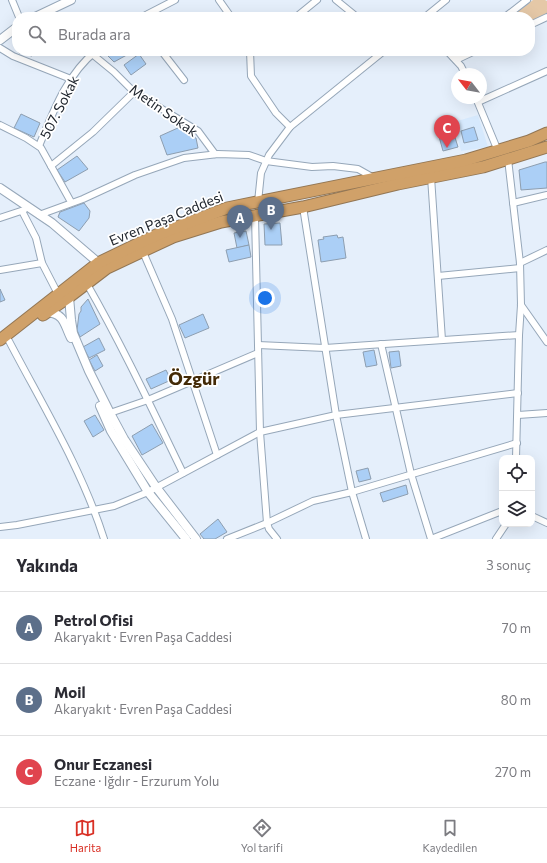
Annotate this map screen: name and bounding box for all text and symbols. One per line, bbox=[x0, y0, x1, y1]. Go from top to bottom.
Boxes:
search box bbox=[12, 12, 535, 56]
icon: search bbox=[26, 23, 48, 45]
text: Burada ara bbox=[58, 25, 131, 43]
north arrow bbox=[451, 68, 487, 104]
street label: 507. Sokak bbox=[36, 72, 82, 141]
street label: Metin Sokak bbox=[126, 80, 202, 140]
pin: C bbox=[434, 115, 460, 148]
street label: Evren Paşa Caddesi bbox=[106, 187, 226, 249]
pin: B bbox=[258, 197, 284, 230]
pin: A bbox=[227, 205, 253, 238]
your location bbox=[255, 288, 275, 308]
district label: Özgür bbox=[168, 367, 220, 389]
map controls bbox=[499, 455, 535, 527]
button: locate bbox=[499, 455, 535, 491]
button: layers bbox=[499, 491, 535, 527]
text: Yakında bbox=[16, 555, 78, 576]
text: 3 sonuç bbox=[486, 557, 531, 573]
text: Petrol Ofisi bbox=[54, 611, 133, 629]
text: A bbox=[24, 620, 34, 636]
text: 70 m bbox=[502, 620, 531, 636]
text: Akaryakıt · Evren Paşa Caddesi bbox=[54, 629, 232, 645]
text: Moil bbox=[54, 683, 86, 701]
text: B bbox=[25, 692, 33, 708]
text: 80 m bbox=[501, 692, 531, 708]
text: Akaryakıt · Evren Paşa Caddesi bbox=[54, 701, 232, 717]
text: Onur Eczanesi bbox=[54, 755, 152, 773]
text: C bbox=[25, 764, 33, 780]
text: 270 m bbox=[495, 764, 531, 780]
text: Eczane · Iğdır - Erzurum Yolu bbox=[54, 773, 219, 789]
tab: Harita bbox=[70, 817, 101, 854]
tab: Yol tarifi bbox=[241, 817, 283, 854]
tab: Kaydedilen bbox=[422, 817, 477, 854]

